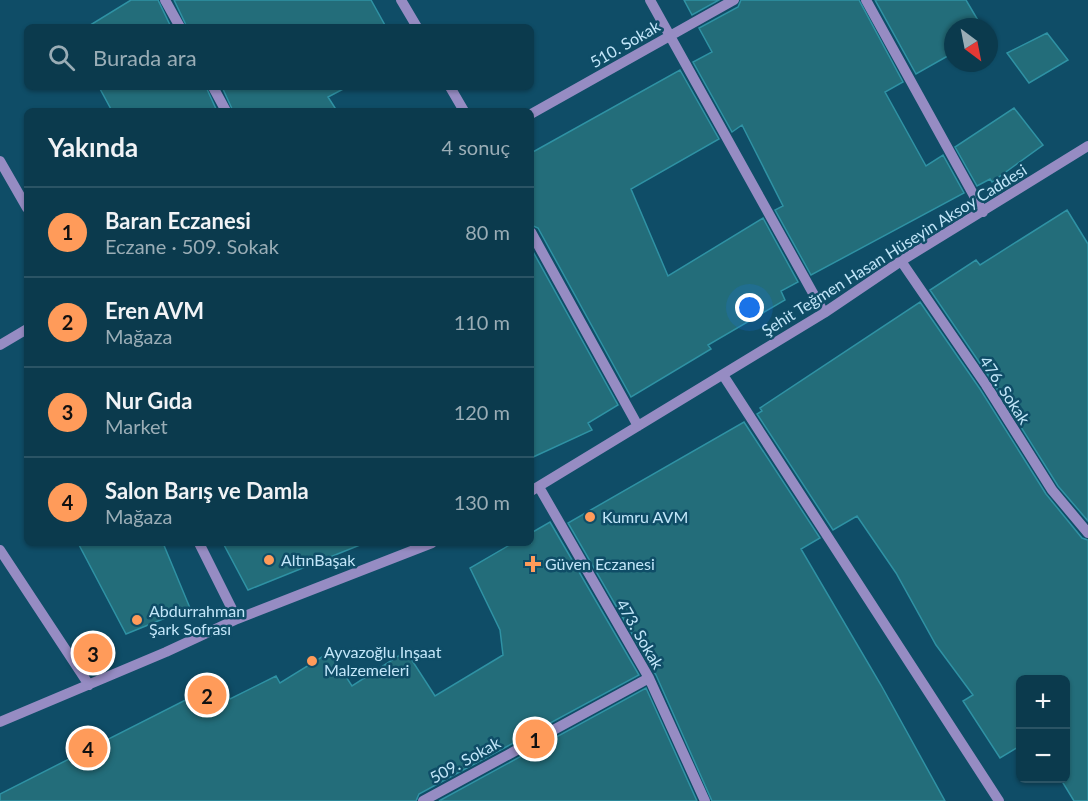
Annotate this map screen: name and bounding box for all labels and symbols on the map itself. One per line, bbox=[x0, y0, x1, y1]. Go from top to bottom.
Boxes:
street label: 510. Sokak bbox=[586, 15, 664, 71]
north arrow bbox=[944, 18, 998, 72]
street label: Şehit Teğmen Hasan Hüseyin Aksoy Caddesi bbox=[758, 160, 1030, 340]
your location bbox=[735, 293, 764, 322]
street label: 476. Sokak bbox=[976, 352, 1035, 428]
place label: Kumru AVM bbox=[602, 507, 688, 526]
marker: Kumru AVM bbox=[583, 510, 597, 524]
place label: AltınBaşak bbox=[281, 550, 356, 569]
marker: AltınBaşak bbox=[262, 553, 276, 567]
place label: Güven Eczanesi bbox=[545, 554, 655, 573]
marker: Güven Eczanesi bbox=[526, 557, 540, 571]
street label: 473. Sokak bbox=[613, 595, 669, 673]
place label: Abdurrahman Şark Sofrası bbox=[149, 601, 245, 638]
marker: Abdurrahman Şark Sofrası bbox=[130, 613, 144, 627]
pin: 3 bbox=[74, 630, 112, 676]
place label: Ayvazoğlu Inşaat Malzemeleri bbox=[324, 642, 442, 679]
marker: Ayvazoğlu Inşaat Malzemeleri bbox=[305, 654, 319, 668]
pin: 2 bbox=[188, 672, 226, 718]
pin: 1 bbox=[516, 716, 554, 762]
pin: 4 bbox=[68, 726, 107, 771]
street label: 509. Sokak bbox=[426, 732, 504, 787]

